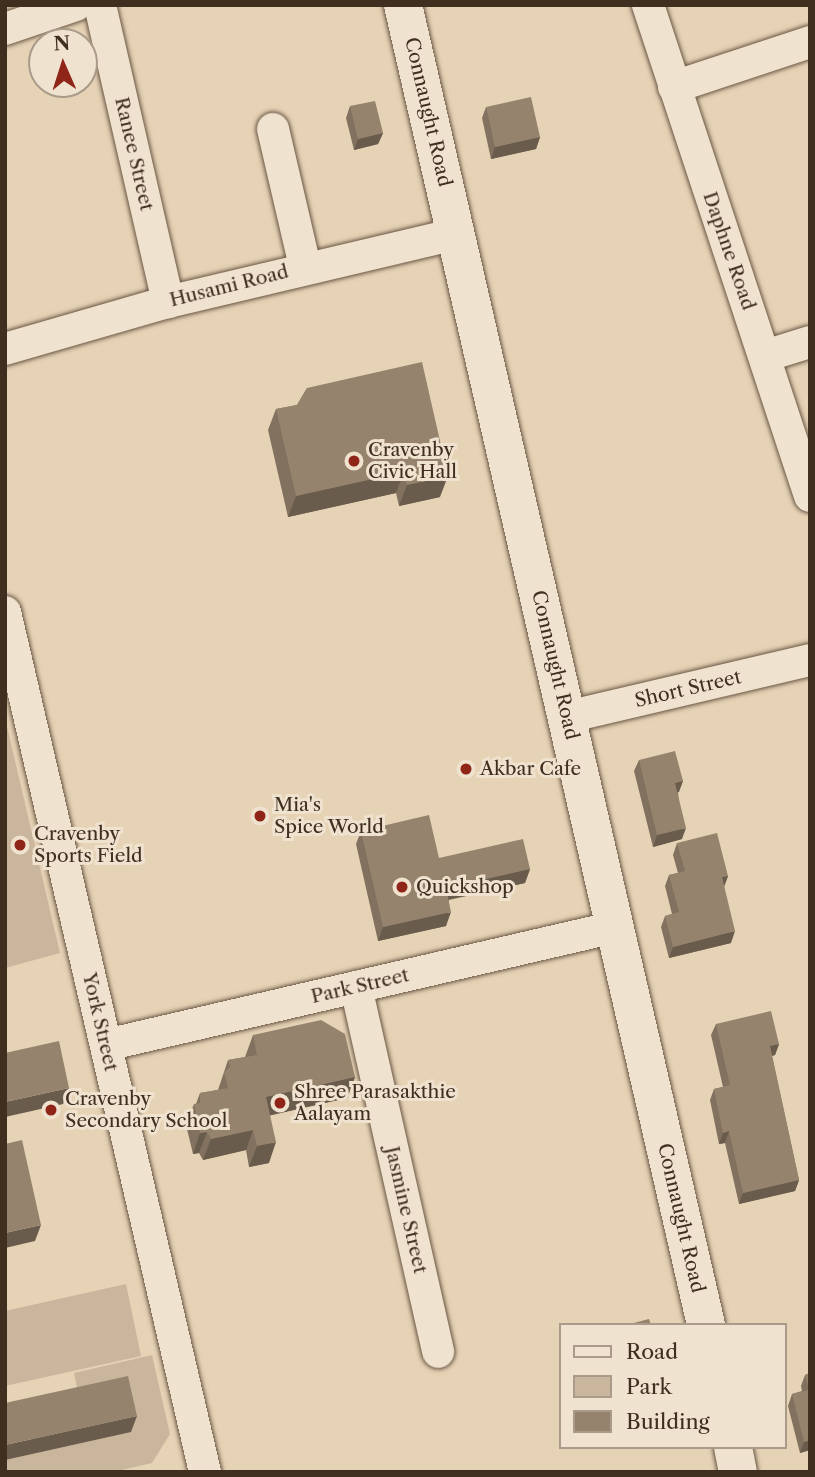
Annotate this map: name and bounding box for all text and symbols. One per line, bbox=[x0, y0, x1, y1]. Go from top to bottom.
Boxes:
north arrow bbox=[28, 28, 98, 98]
text: N bbox=[53, 32, 71, 55]
street label: Connaught Road bbox=[400, 35, 456, 189]
street label: Ranee Street bbox=[110, 95, 158, 213]
street label: Daphne Road bbox=[698, 189, 760, 313]
street label: Husami Road bbox=[167, 260, 291, 312]
place label: Cravenby Civic Hall bbox=[368, 439, 457, 483]
marker: Cravenby Civic Hall bbox=[346, 453, 362, 469]
street label: Connaught Road bbox=[527, 588, 583, 742]
street label: Short Street bbox=[633, 666, 743, 712]
place label: Akbar Cafe bbox=[480, 758, 581, 780]
marker: Akbar Cafe bbox=[458, 761, 474, 777]
place label: Mia's Spice World bbox=[274, 794, 385, 838]
marker: Mia's Spice World bbox=[252, 808, 268, 824]
place label: Cravenby Sports Field bbox=[34, 823, 143, 867]
marker: Cravenby Sports Field bbox=[12, 837, 28, 853]
place label: Quickshop bbox=[416, 876, 514, 898]
marker: Quickshop bbox=[394, 879, 410, 895]
street label: Park Street bbox=[309, 964, 411, 1008]
street label: York Street bbox=[78, 970, 122, 1074]
place label: Shree Parasakthie Aalayam bbox=[294, 1081, 456, 1125]
place label: Cravenby Secondary School bbox=[65, 1088, 228, 1132]
marker: Shree Parasakthie Aalayam bbox=[272, 1095, 288, 1111]
marker: Cravenby Secondary School bbox=[43, 1102, 59, 1118]
street label: Connaught Road bbox=[653, 1141, 709, 1295]
street label: Jasmine Street bbox=[380, 1144, 432, 1276]
legend bbox=[560, 1323, 787, 1449]
text: Road bbox=[626, 1339, 678, 1364]
text: Park bbox=[626, 1374, 672, 1399]
text: Building bbox=[626, 1409, 710, 1434]

